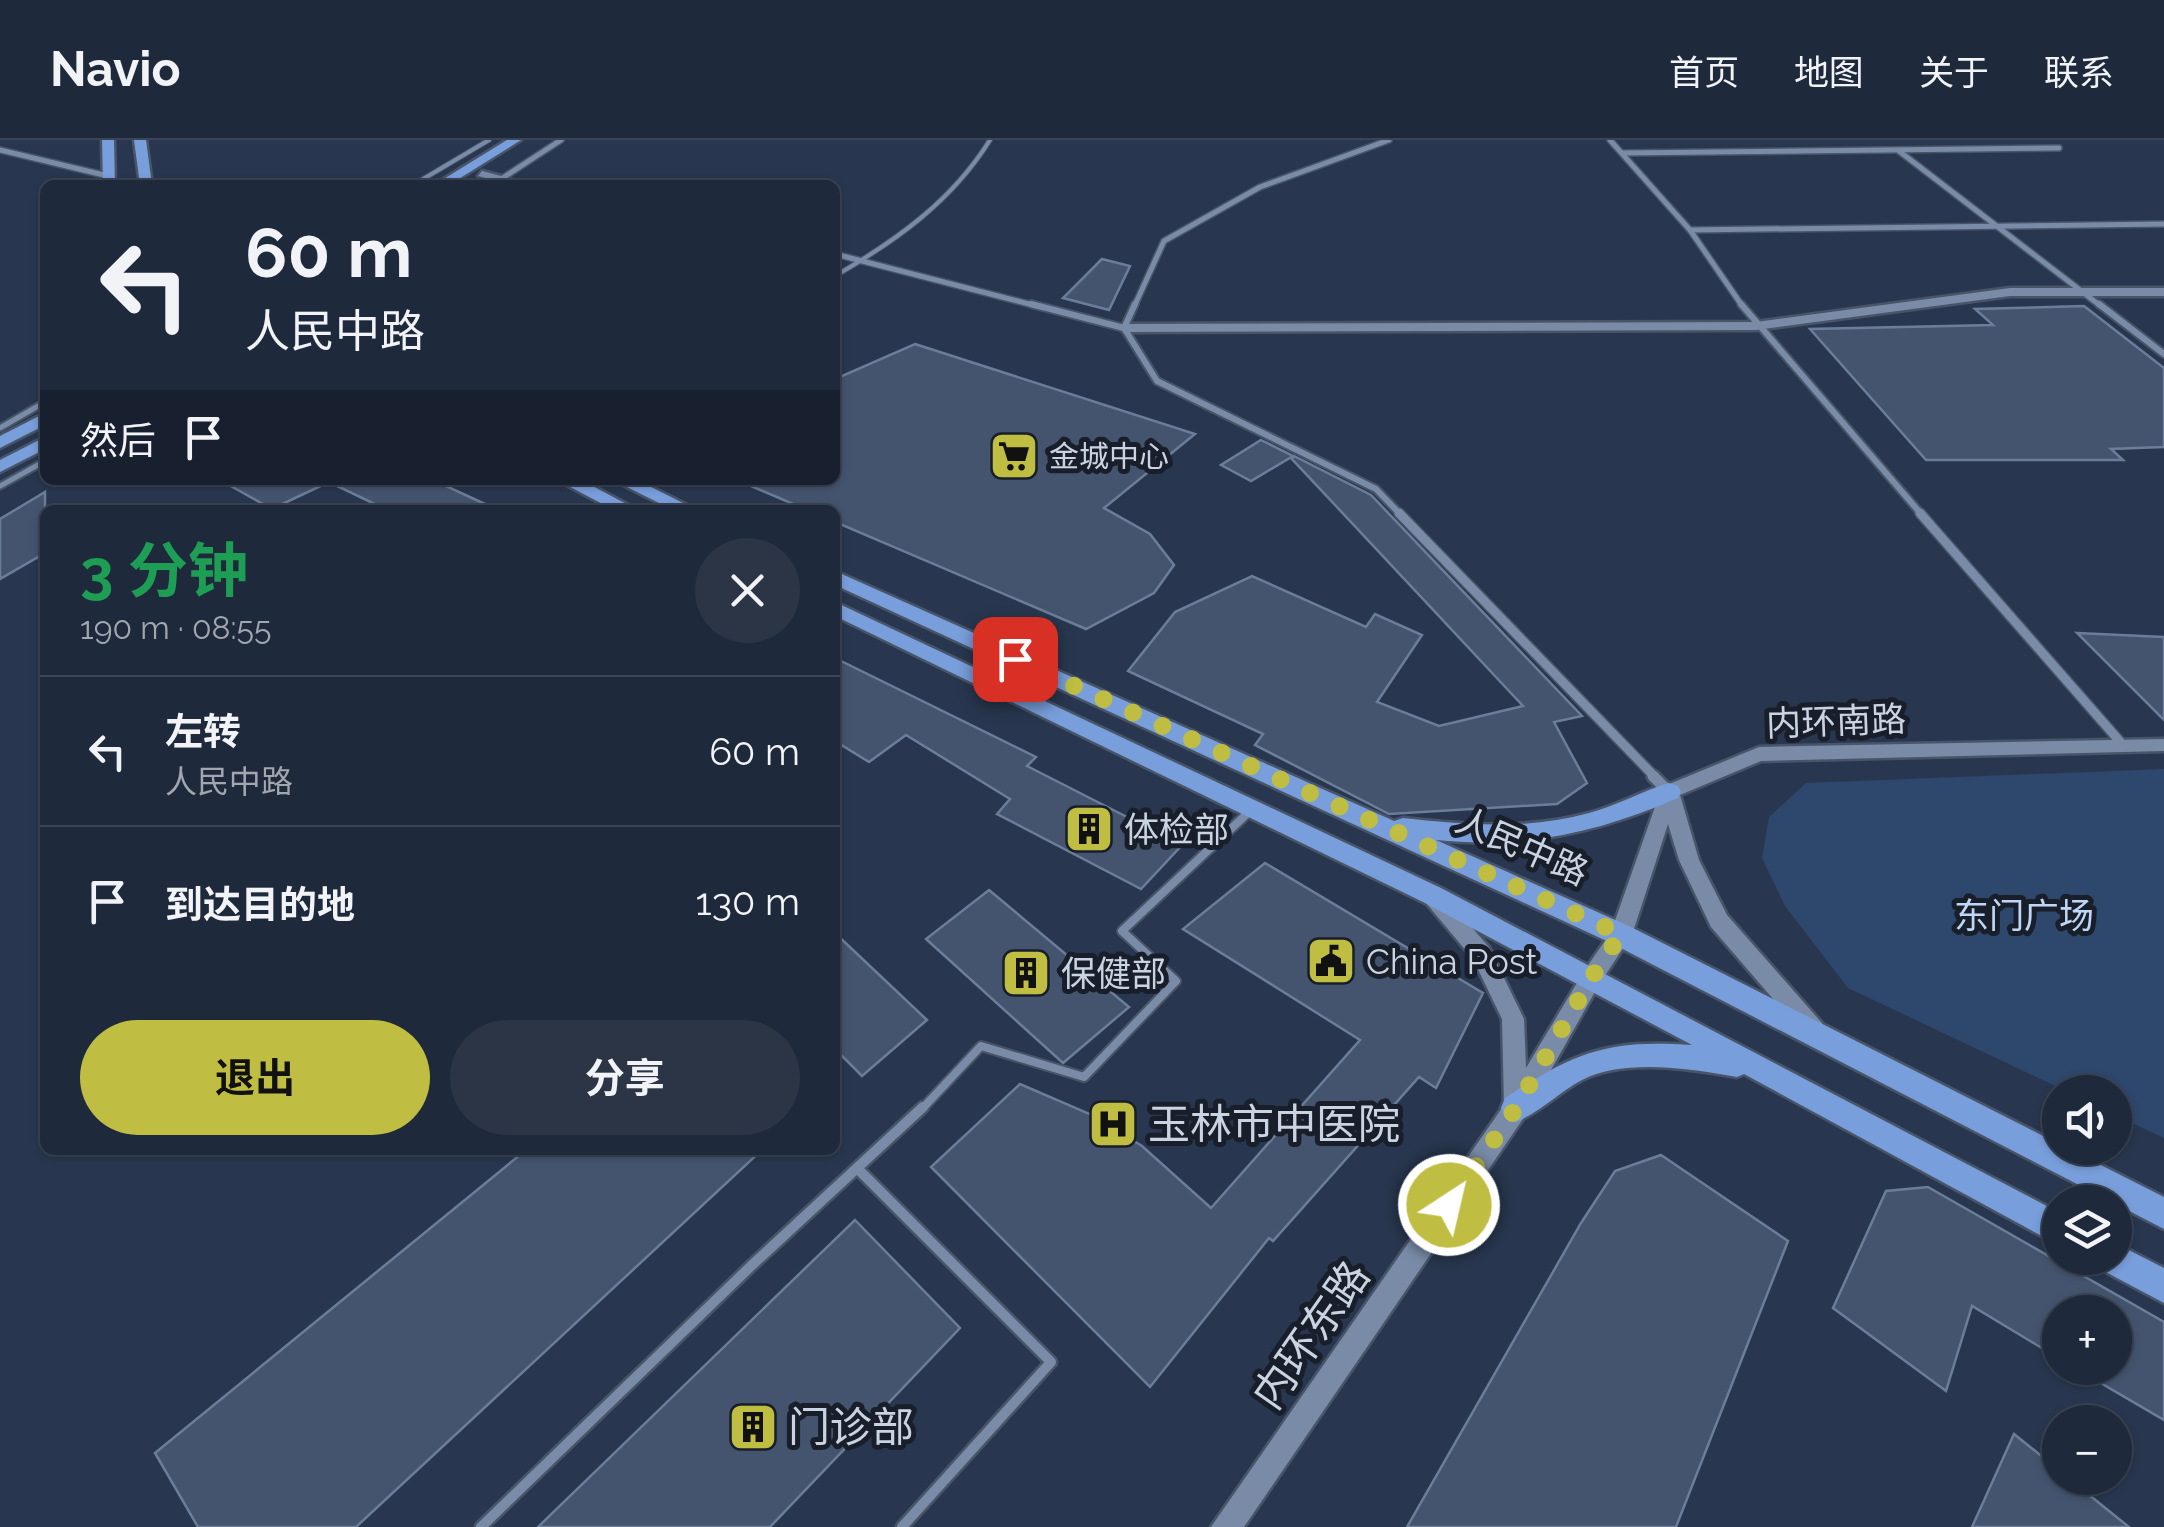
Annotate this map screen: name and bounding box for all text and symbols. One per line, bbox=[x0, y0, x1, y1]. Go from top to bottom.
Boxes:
text: Navio bbox=[50, 41, 181, 97]
text: 首页 bbox=[1669, 52, 1739, 93]
text: 地图 bbox=[1794, 52, 1864, 93]
text: 关于 bbox=[1919, 52, 1989, 93]
text: 联系 bbox=[2044, 52, 2114, 93]
text: 60 m bbox=[245, 211, 412, 293]
icon: left bbox=[80, 220, 210, 350]
text: 人民中路 bbox=[245, 305, 425, 358]
icon: arrive bbox=[176, 410, 231, 465]
text: 然后 bbox=[80, 418, 156, 463]
supermarket icon: 金城中心 bbox=[988, 430, 1040, 482]
place label: 金城中心 bbox=[1049, 439, 1169, 474]
text: 3 分钟 bbox=[80, 536, 248, 606]
button: close bbox=[695, 538, 800, 643]
text: 190 m · 08:55 bbox=[80, 609, 271, 646]
pin bbox=[973, 617, 1058, 702]
icon: arrive bbox=[988, 632, 1043, 687]
street label: 内环南路 bbox=[1765, 698, 1907, 744]
text: 左转 bbox=[165, 709, 241, 754]
icon: left bbox=[80, 724, 135, 779]
text: 60 m bbox=[709, 729, 800, 774]
text: 人民中路 bbox=[165, 763, 293, 800]
street label: 人民中路 bbox=[1450, 799, 1594, 893]
building icon: 体检部 bbox=[1063, 803, 1115, 855]
place label: 体检部 bbox=[1124, 809, 1229, 850]
icon: arrive bbox=[80, 874, 135, 929]
text: 130 m bbox=[696, 879, 800, 924]
text: 到达目的地 bbox=[165, 882, 355, 927]
park label: 东门广场 bbox=[1954, 895, 2094, 936]
public building icon: China Post bbox=[1305, 935, 1357, 987]
place label: China Post bbox=[1366, 941, 1538, 982]
building icon: 保健部 bbox=[1000, 947, 1052, 999]
place label: 保健部 bbox=[1061, 953, 1166, 994]
button: 退出 bbox=[80, 1020, 430, 1135]
button: 分享 bbox=[450, 1020, 800, 1135]
map controls bbox=[2042, 1075, 2132, 1495]
button: sound bbox=[2042, 1075, 2132, 1165]
hospital icon: 玉林市中医院 bbox=[1087, 1098, 1139, 1150]
place label: 玉林市中医院 bbox=[1148, 1100, 1400, 1149]
position arrow bbox=[1397, 1153, 1501, 1257]
button: layers bbox=[2042, 1185, 2132, 1275]
street label: 内环东路 bbox=[1243, 1252, 1379, 1418]
button: + bbox=[2042, 1295, 2132, 1385]
building icon: 门诊部 bbox=[727, 1401, 779, 1453]
place label: 门诊部 bbox=[788, 1403, 914, 1452]
button: − bbox=[2042, 1405, 2132, 1495]

